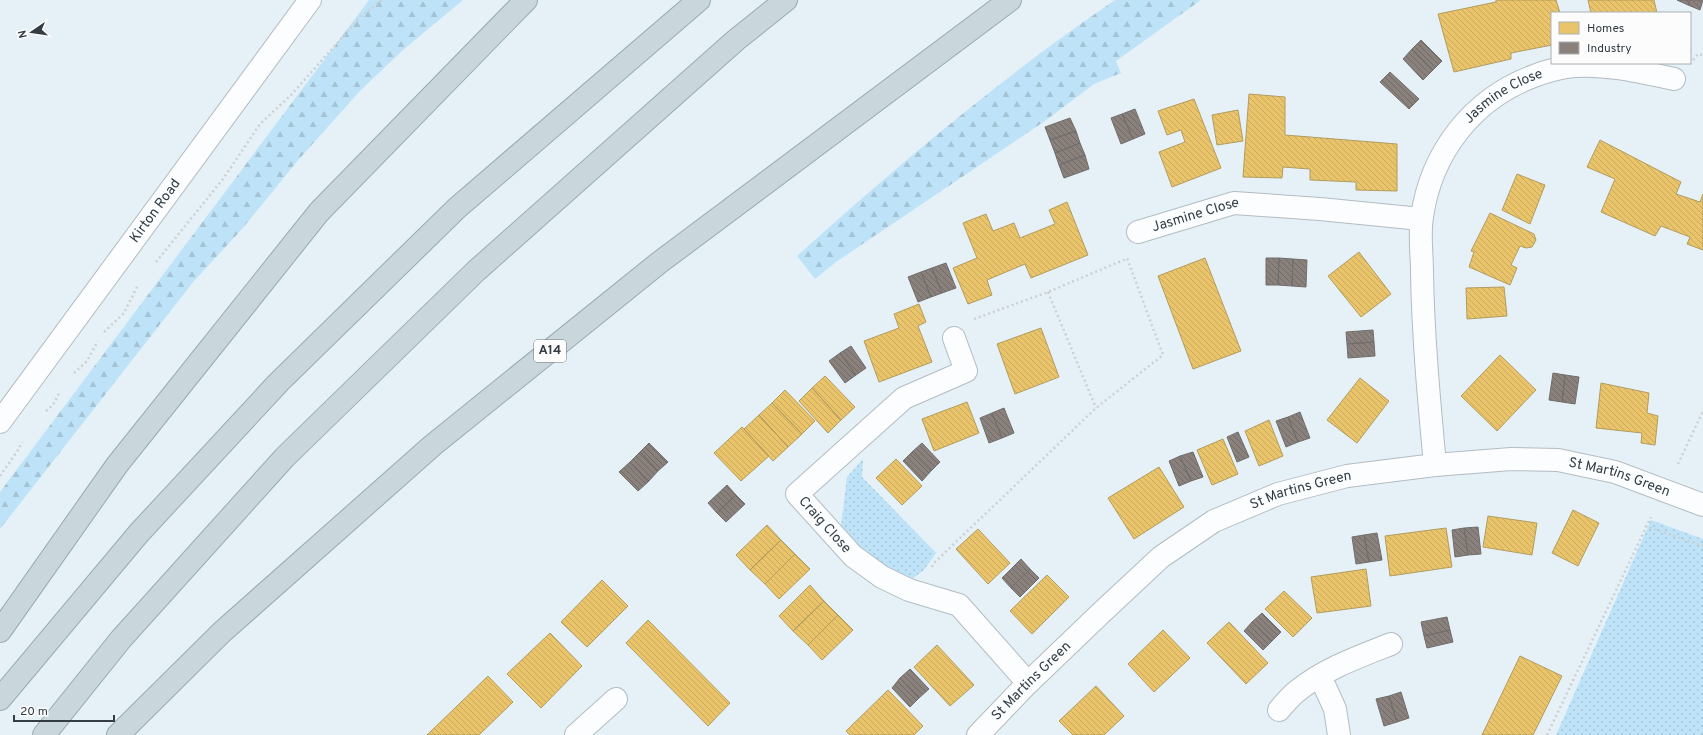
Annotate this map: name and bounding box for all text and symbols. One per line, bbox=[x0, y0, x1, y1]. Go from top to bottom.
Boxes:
north arrow bbox=[12, 12, 52, 52]
legend bbox=[1551, 12, 1691, 64]
text: Homes bbox=[1587, 21, 1624, 37]
text: N bbox=[16, 29, 31, 39]
text: Industry bbox=[1587, 41, 1632, 57]
street label: Jasmine Close bbox=[1460, 65, 1545, 127]
street label: Kirton Road bbox=[126, 176, 184, 246]
street label: Jasmine Close bbox=[1150, 194, 1239, 236]
road number: A14 bbox=[534, 340, 566, 362]
street label: St Martins Green bbox=[1567, 454, 1673, 500]
street label: St Martins Green bbox=[1247, 467, 1353, 513]
street label: Craig Close bbox=[795, 493, 855, 557]
street label: St Martins Green bbox=[988, 638, 1075, 724]
scale bar bbox=[14, 697, 114, 723]
text: 20 m bbox=[20, 704, 48, 720]

